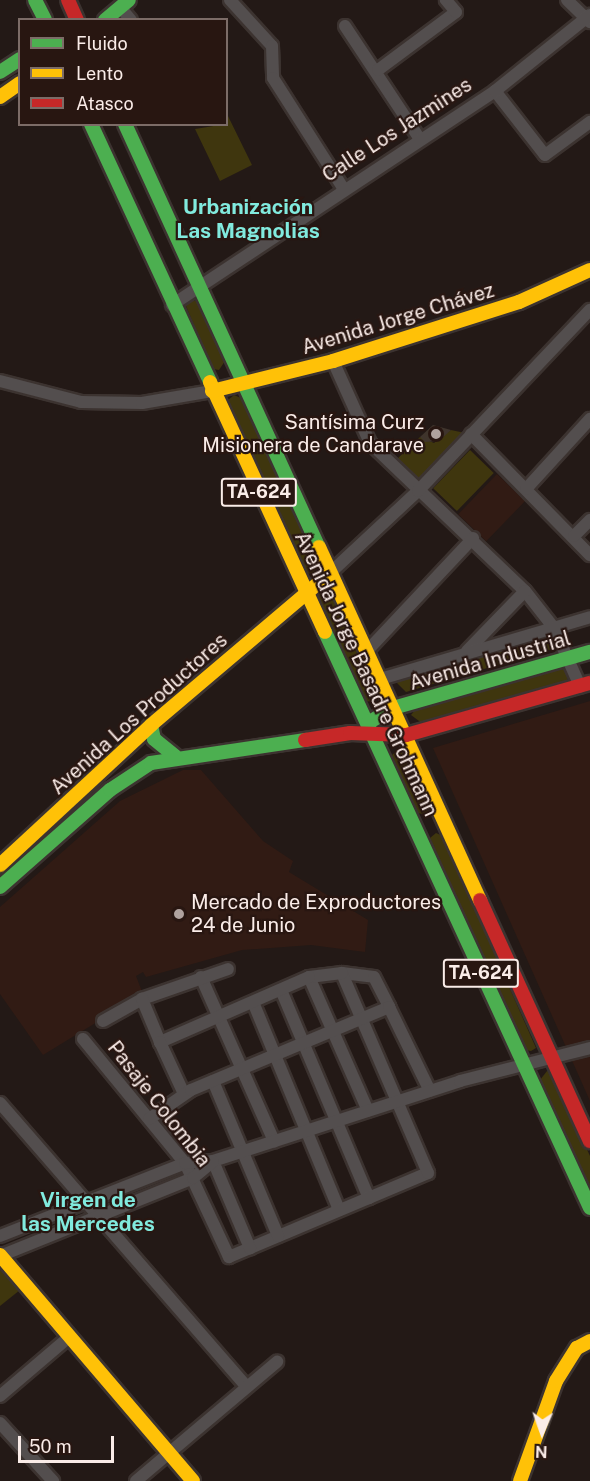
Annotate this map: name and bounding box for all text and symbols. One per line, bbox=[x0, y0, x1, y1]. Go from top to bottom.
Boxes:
legend bbox=[18, 18, 228, 126]
text: Fluido bbox=[76, 33, 128, 54]
text: Lento bbox=[76, 63, 123, 84]
street label: Calle Los Jazmines bbox=[318, 73, 476, 187]
text: Atasco bbox=[76, 93, 134, 114]
district label: Urbanización Las Magnolias bbox=[176, 194, 320, 244]
street label: Avenida Jorge Chávez bbox=[299, 278, 497, 360]
place label: Santísima Curz Misionera de Candarave bbox=[202, 410, 424, 457]
marker: Santísima Curz Misionera de Candarave bbox=[429, 427, 443, 441]
road number: TA-624 bbox=[220, 477, 298, 507]
street label: Avenida Jorge Basadre Grohmann bbox=[289, 528, 443, 820]
street label: Avenida Industrial bbox=[406, 626, 574, 696]
street label: Avenida Los Productores bbox=[46, 628, 232, 800]
place label: Mercado de Exproductores 24 de Junio bbox=[191, 891, 442, 938]
marker: Mercado de Exproductores 24 de Junio bbox=[172, 907, 186, 921]
road number: TA-624 bbox=[442, 958, 520, 988]
street label: Pasaje Colombia bbox=[102, 1036, 216, 1172]
district label: Virgen de las Mercedes bbox=[21, 1187, 155, 1237]
north arrow bbox=[512, 1403, 572, 1463]
scale bar bbox=[21, 1424, 117, 1462]
text: 50 m bbox=[29, 1436, 72, 1457]
text: N bbox=[535, 1442, 548, 1461]

